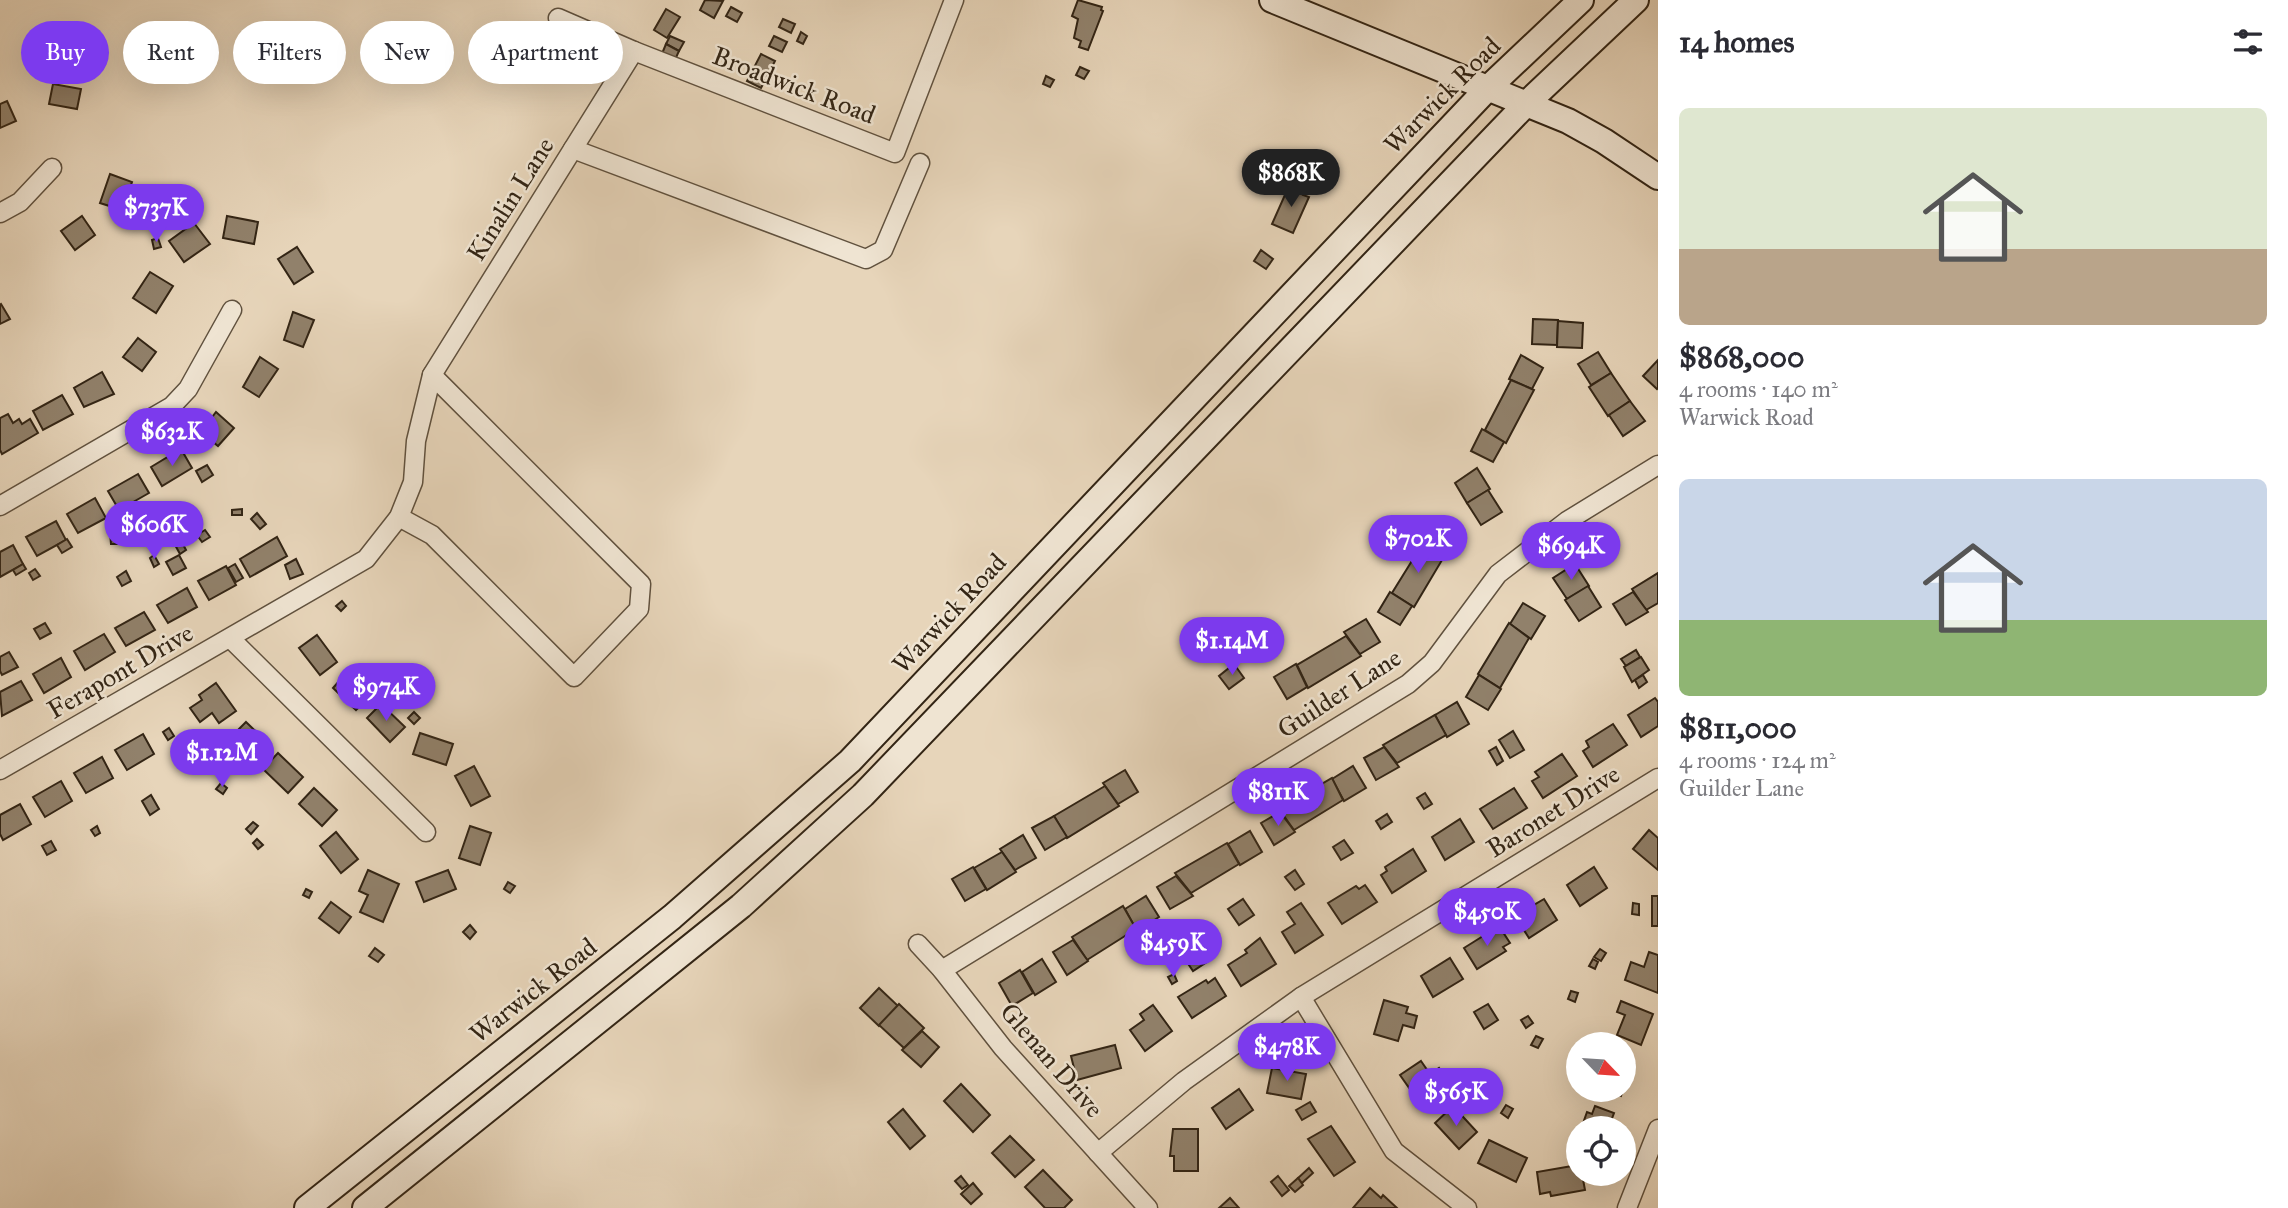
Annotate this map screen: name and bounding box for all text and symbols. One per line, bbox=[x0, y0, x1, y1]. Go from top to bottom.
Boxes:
chip: Buy bbox=[21, 21, 109, 84]
chip: Rent bbox=[123, 21, 219, 84]
chip: Filters bbox=[233, 21, 346, 84]
chip: New bbox=[360, 21, 454, 84]
chip: Apartment bbox=[468, 21, 623, 84]
icon: filters bbox=[2229, 23, 2267, 61]
text: 14 homes bbox=[1679, 24, 1794, 60]
street label: Warwick Road bbox=[1377, 30, 1507, 160]
street label: Broadwick Road bbox=[708, 39, 880, 131]
street label: Kinalin Lane bbox=[459, 131, 561, 267]
pin: $868K bbox=[1242, 150, 1340, 209]
icon: home bbox=[1910, 154, 2036, 280]
text: $868K bbox=[1258, 158, 1324, 186]
pin: $737K bbox=[107, 184, 205, 244]
text: $737K bbox=[124, 193, 188, 221]
text: $868,000 bbox=[1679, 339, 1804, 375]
text: 4 rooms · 140 m² bbox=[1679, 375, 1838, 403]
text: Warwick Road bbox=[1679, 403, 1814, 431]
pin: $632K bbox=[123, 408, 221, 468]
text: $632K bbox=[141, 417, 203, 445]
pin: $606K bbox=[105, 502, 203, 561]
text: $606K bbox=[120, 510, 188, 538]
pin: $702K bbox=[1369, 516, 1467, 575]
pin: $694K bbox=[1522, 522, 1620, 582]
text: $702K bbox=[1384, 524, 1452, 552]
icon: home bbox=[1910, 525, 2036, 651]
text: $694K bbox=[1537, 531, 1605, 559]
street label: Warwick Road bbox=[885, 546, 1013, 680]
street label: Ferapont Drive bbox=[41, 616, 199, 726]
pin: $1.14M bbox=[1175, 618, 1289, 677]
text: $1.14M bbox=[1195, 626, 1269, 654]
street label: Guilder Lane bbox=[1271, 641, 1407, 745]
pin: $974K bbox=[337, 664, 435, 723]
text: $974K bbox=[352, 672, 420, 700]
text: $811,000 bbox=[1679, 710, 1797, 746]
pin: $1.12M bbox=[165, 730, 279, 789]
text: $1.12M bbox=[186, 738, 258, 766]
text: 4 rooms · 124 m² bbox=[1679, 746, 1836, 774]
street label: Baronet Drive bbox=[1481, 757, 1626, 865]
pin: $811K bbox=[1229, 768, 1327, 828]
text: Guilder Lane bbox=[1679, 774, 1804, 802]
text: $811K bbox=[1248, 777, 1308, 805]
pin: $450K bbox=[1438, 888, 1536, 948]
text: $450K bbox=[1453, 897, 1521, 925]
pin: $459K bbox=[1124, 920, 1222, 979]
text: $459K bbox=[1140, 928, 1206, 956]
street label: Warwick Road bbox=[463, 930, 603, 1050]
street label: Glenan Drive bbox=[993, 996, 1111, 1124]
pin: $478K bbox=[1238, 1024, 1336, 1083]
text: $478K bbox=[1254, 1032, 1320, 1060]
north arrow bbox=[1566, 1032, 1636, 1102]
map controls bbox=[1566, 1032, 1636, 1186]
pin: $565K bbox=[1407, 1068, 1505, 1128]
text: $565K bbox=[1424, 1077, 1488, 1105]
button: locate bbox=[1566, 1116, 1636, 1186]

